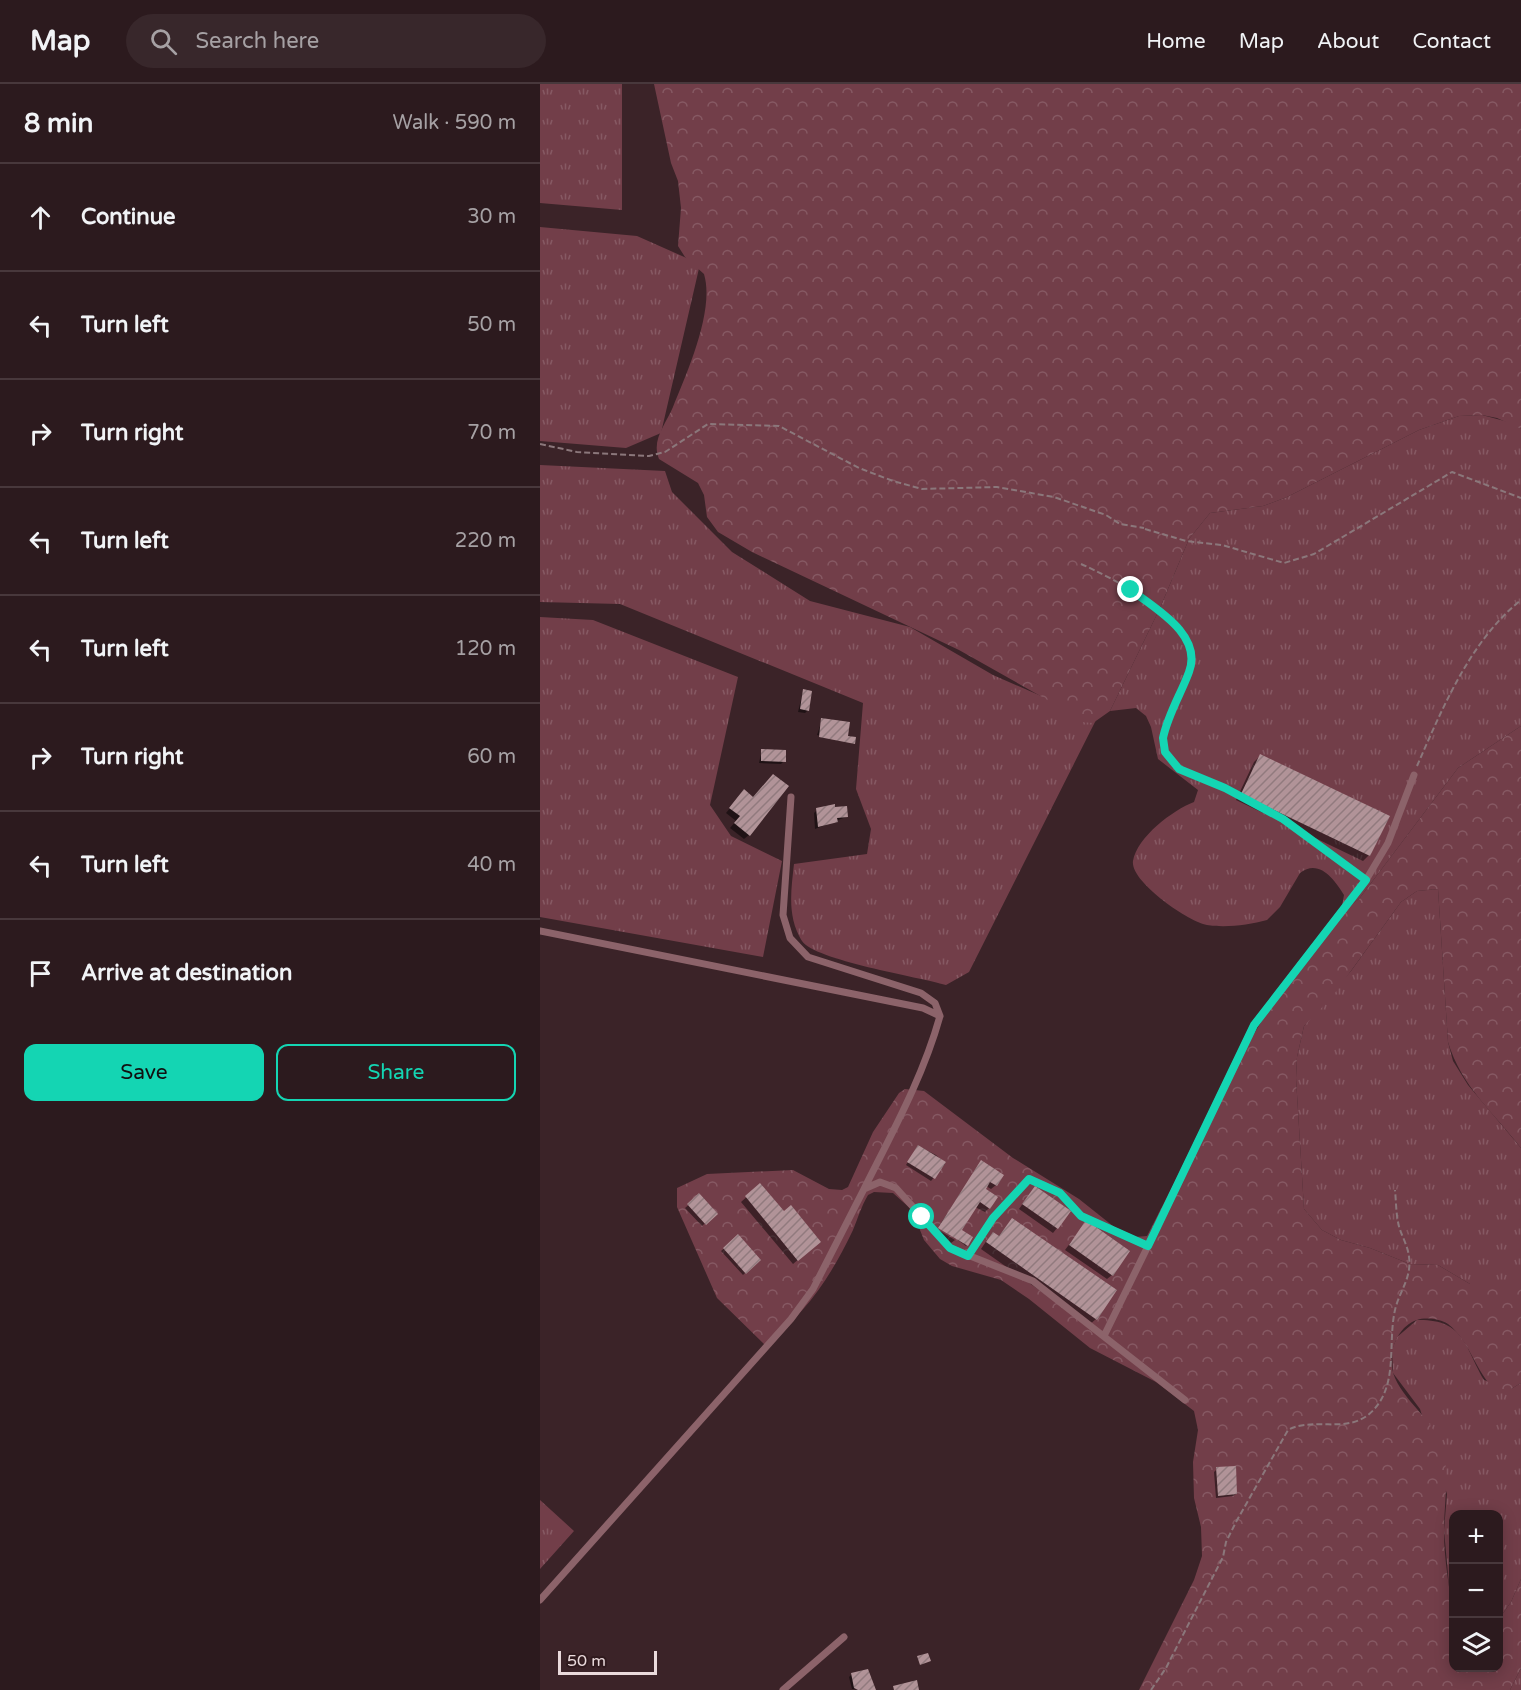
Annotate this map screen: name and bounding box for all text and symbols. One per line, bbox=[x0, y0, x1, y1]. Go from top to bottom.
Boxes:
search box bbox=[126, 14, 546, 68]
text: Map bbox=[30, 24, 90, 58]
icon: search bbox=[147, 25, 180, 58]
text: Search here bbox=[195, 28, 319, 54]
text: Home bbox=[1146, 29, 1206, 54]
text: Map bbox=[1239, 29, 1284, 54]
text: About bbox=[1317, 29, 1379, 54]
text: Contact bbox=[1412, 29, 1491, 54]
text: 8 min bbox=[24, 108, 93, 139]
text: Walk · 590 m bbox=[393, 111, 516, 135]
icon: ahead bbox=[24, 201, 57, 234]
text: Continue bbox=[81, 204, 176, 230]
text: 30 m bbox=[467, 205, 516, 229]
icon: left bbox=[24, 309, 57, 342]
text: Turn left bbox=[81, 312, 169, 338]
text: 50 m bbox=[467, 313, 516, 337]
icon: right bbox=[24, 417, 57, 450]
text: Turn right bbox=[81, 420, 183, 446]
text: 70 m bbox=[467, 421, 516, 445]
icon: left bbox=[24, 525, 57, 558]
text: Turn left bbox=[81, 528, 169, 554]
text: 220 m bbox=[455, 529, 516, 553]
route end bbox=[1117, 576, 1143, 602]
icon: left bbox=[24, 633, 57, 666]
text: Turn left bbox=[81, 636, 169, 662]
text: 120 m bbox=[455, 637, 516, 661]
icon: right bbox=[24, 741, 57, 774]
text: Turn right bbox=[81, 744, 183, 770]
text: 60 m bbox=[467, 745, 516, 769]
icon: left bbox=[24, 849, 57, 882]
text: Turn left bbox=[81, 852, 169, 878]
text: 40 m bbox=[467, 853, 516, 877]
icon: arrive bbox=[24, 957, 57, 990]
text: Arrive at destination bbox=[81, 960, 292, 986]
button: Save bbox=[24, 1044, 264, 1101]
button: Share bbox=[276, 1044, 516, 1101]
route start bbox=[908, 1203, 934, 1229]
map controls bbox=[1449, 1510, 1503, 1672]
button: + bbox=[1449, 1510, 1503, 1564]
button: − bbox=[1449, 1564, 1503, 1618]
button: layers bbox=[1449, 1618, 1503, 1672]
scale bar bbox=[558, 1648, 657, 1676]
text: 50 m bbox=[567, 1651, 606, 1671]

